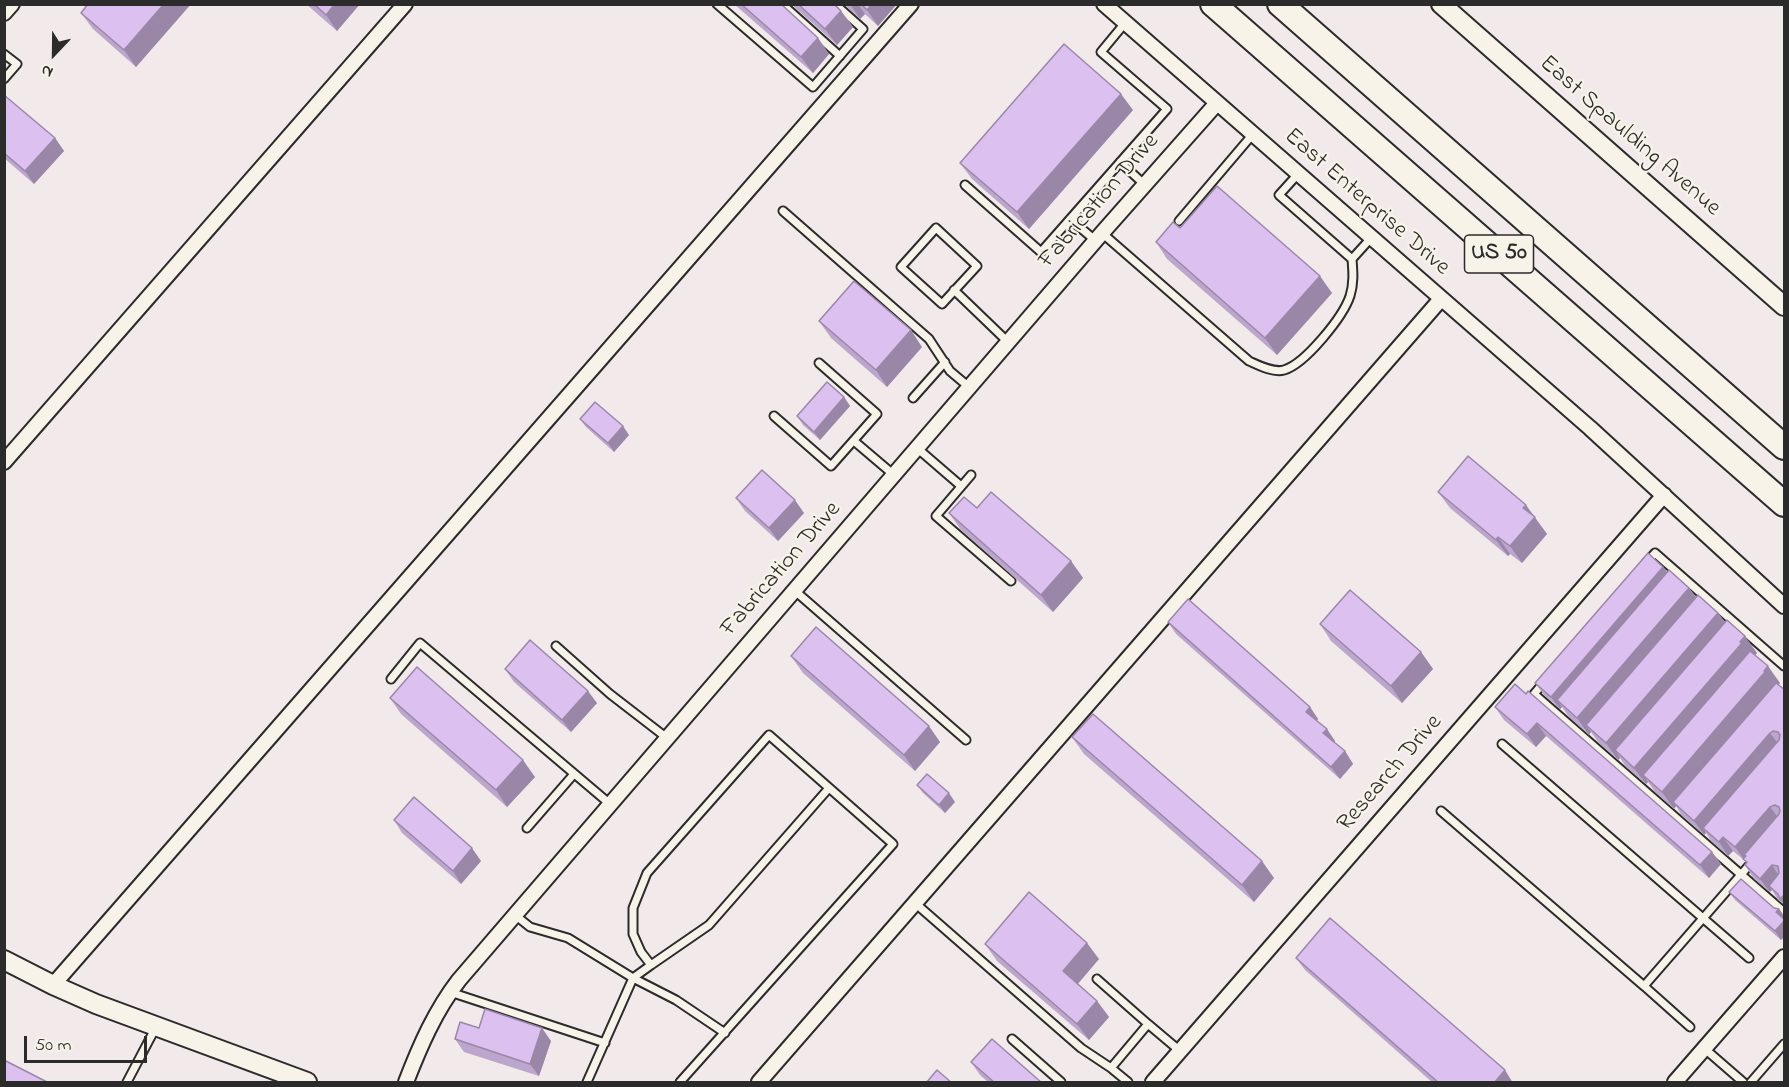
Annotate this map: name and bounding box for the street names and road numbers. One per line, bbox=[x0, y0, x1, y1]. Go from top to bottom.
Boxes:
street label: East Spaulding Avenue bbox=[1532, 50, 1726, 224]
street label: East Enterprise Drive bbox=[1277, 123, 1455, 283]
street label: Fabrication Drive bbox=[1034, 129, 1166, 275]
road number: US 50 bbox=[1464, 235, 1534, 273]
street label: Fabrication Drive bbox=[716, 497, 848, 643]
street label: Research Drive bbox=[1332, 710, 1450, 838]

